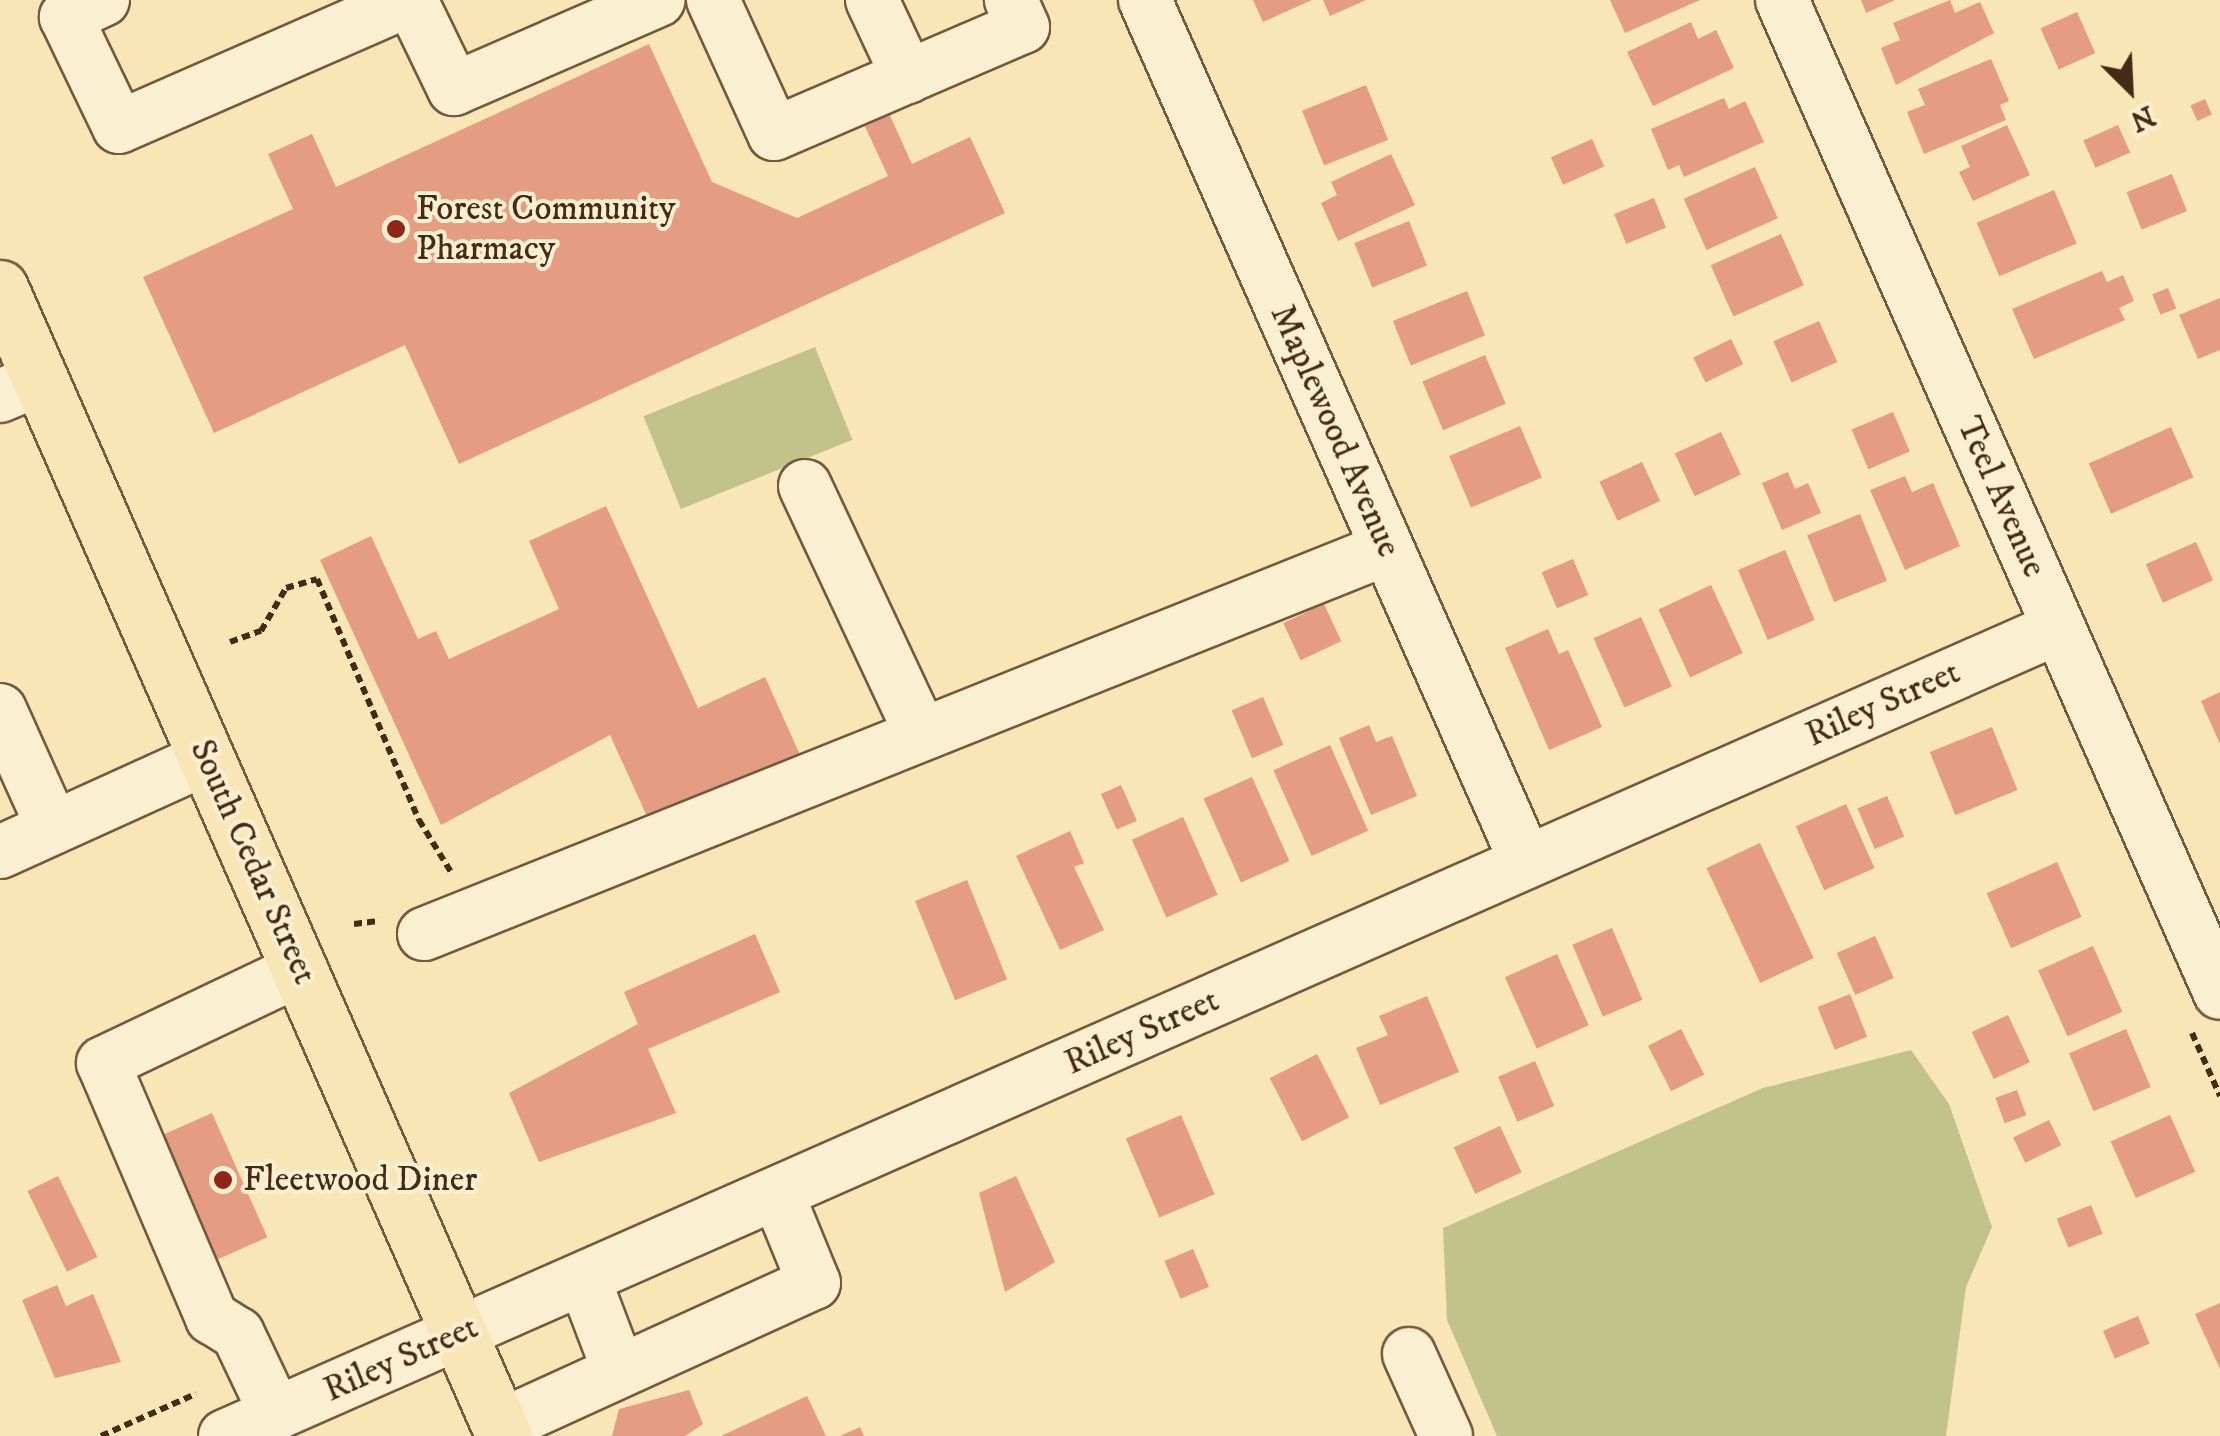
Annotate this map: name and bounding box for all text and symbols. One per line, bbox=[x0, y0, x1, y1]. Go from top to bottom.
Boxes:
north arrow bbox=[2080, 40, 2180, 140]
text: N bbox=[2125, 97, 2160, 139]
place label: Forest Community Pharmacy bbox=[416, 188, 676, 270]
marker: Forest Community Pharmacy bbox=[385, 218, 407, 240]
street label: Maplewood Avenue bbox=[1261, 298, 1409, 564]
street label: Teel Avenue bbox=[1947, 410, 2055, 584]
street label: Riley Street bbox=[1800, 651, 1966, 757]
street label: South Cedar Street bbox=[180, 733, 326, 991]
street label: Riley Street bbox=[1059, 979, 1225, 1085]
place label: Fleetwood Diner bbox=[243, 1159, 477, 1201]
marker: Fleetwood Diner bbox=[212, 1169, 234, 1191]
street label: Riley Street bbox=[318, 1306, 484, 1412]

